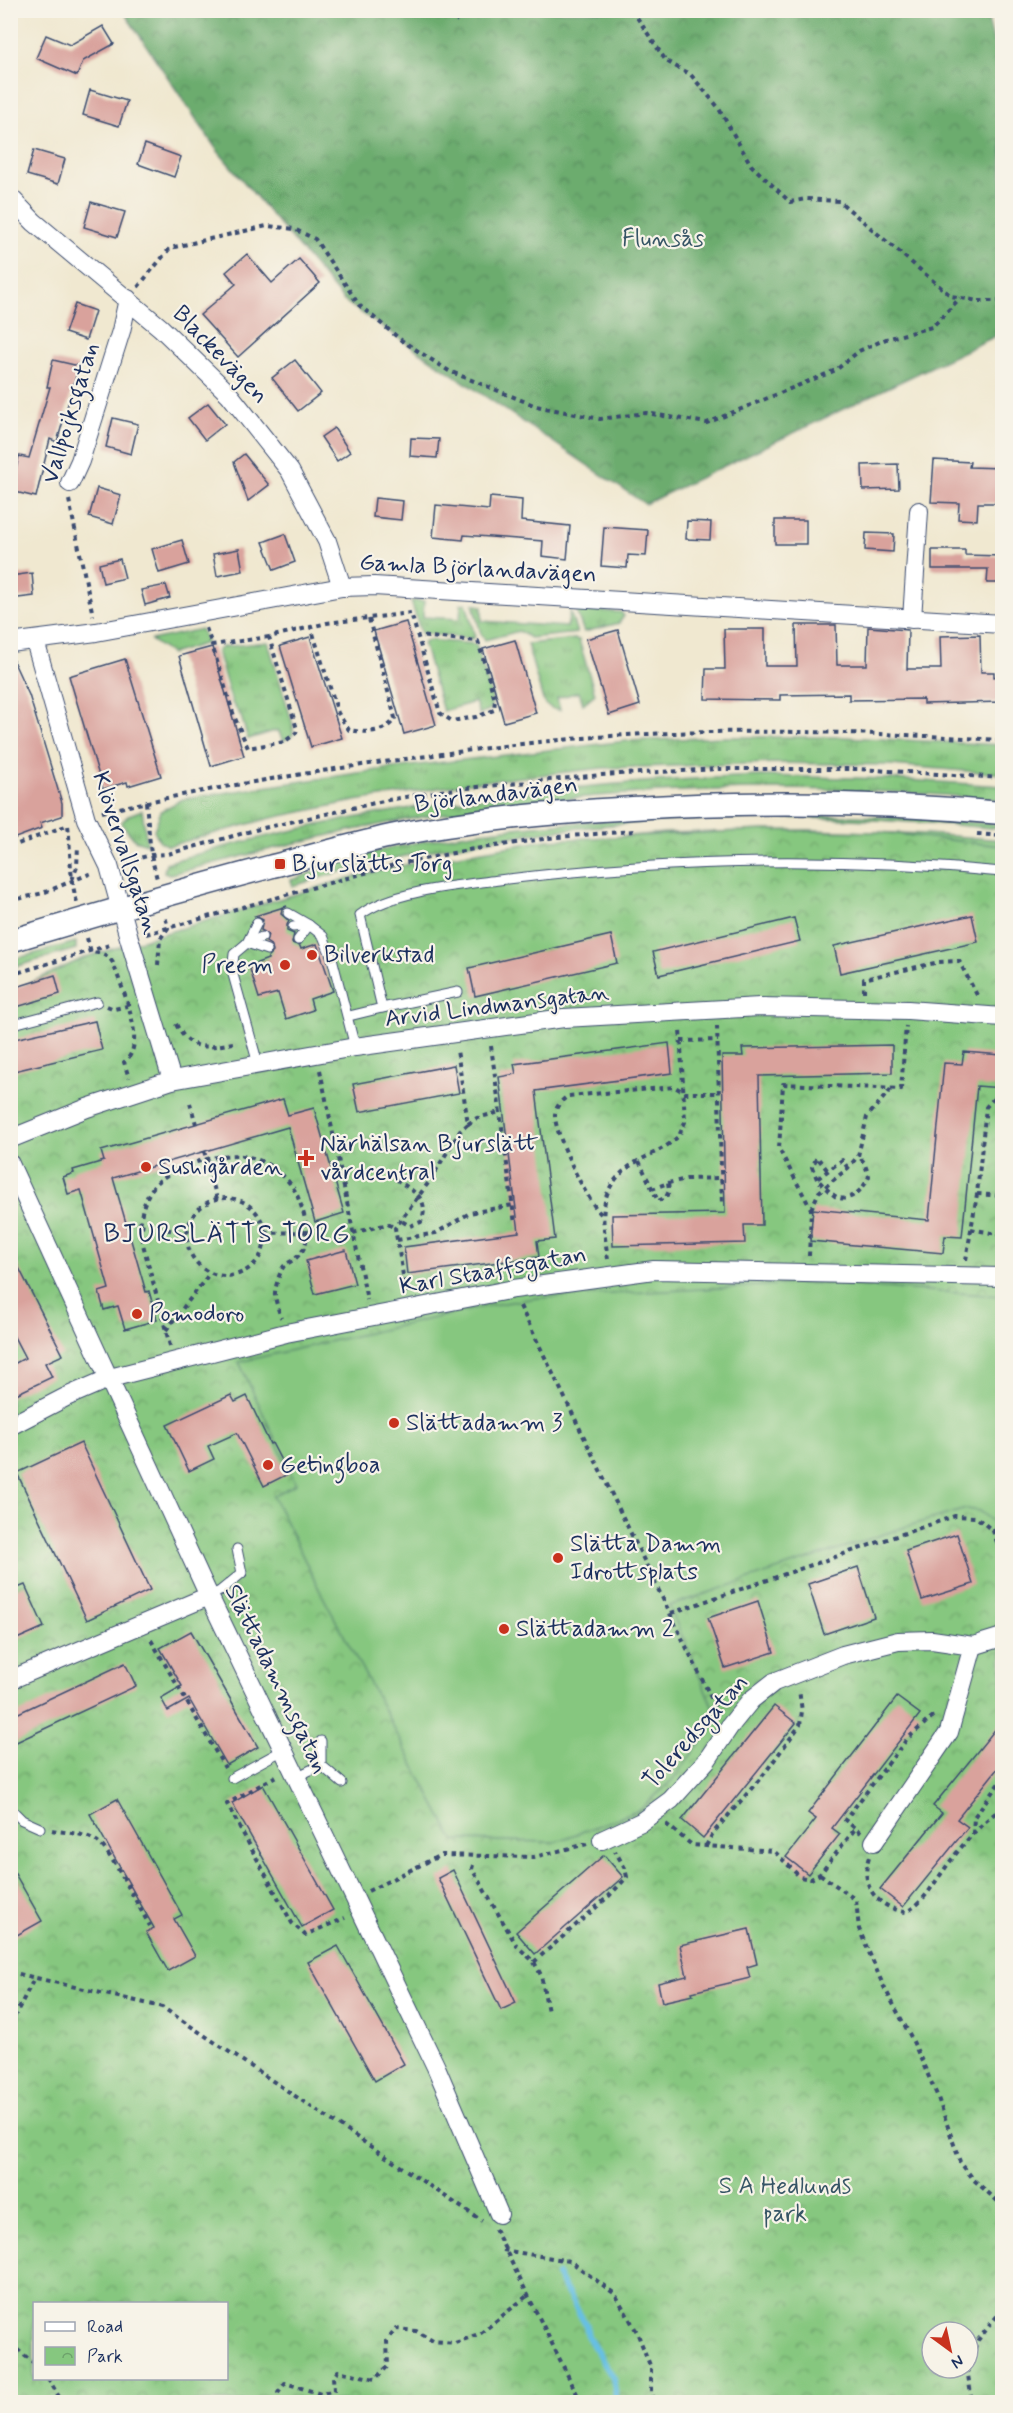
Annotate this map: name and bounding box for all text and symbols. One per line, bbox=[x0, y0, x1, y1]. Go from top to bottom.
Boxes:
park label: Flunsås bbox=[622, 224, 705, 255]
street label: Blackevägen bbox=[165, 299, 275, 411]
street label: Vallpojksgatan bbox=[35, 339, 110, 488]
street label: Gamla Björlandavägen bbox=[359, 547, 597, 591]
street label: Klövervallsgatan bbox=[84, 768, 166, 938]
street label: Björlandavägen bbox=[412, 770, 580, 820]
place label: Bjurslätts Torg bbox=[292, 849, 453, 880]
marker: Bjurslätts Torg bbox=[273, 857, 287, 871]
place label: Bilverkstad bbox=[324, 940, 434, 971]
marker: Bilverkstad bbox=[305, 948, 319, 962]
place label: Preem bbox=[202, 950, 273, 981]
marker: Preem bbox=[278, 958, 292, 972]
street label: Arvid Lindmansgatan bbox=[383, 977, 611, 1035]
place label: Närhälsan Bjurslätt vårdcentral bbox=[320, 1129, 539, 1188]
marker: Närhälsan Bjurslätt vårdcentral bbox=[297, 1149, 315, 1167]
place label: Sushigården bbox=[158, 1152, 283, 1183]
marker: Sushigården bbox=[139, 1160, 153, 1174]
district label: BJURSLÄTTS TORG bbox=[103, 1218, 351, 1252]
street label: Karl Staaffsgatan bbox=[397, 1239, 589, 1305]
place label: Pomodoro bbox=[149, 1299, 244, 1330]
marker: Pomodoro bbox=[130, 1307, 144, 1321]
place label: Slättadamm 3 bbox=[406, 1408, 563, 1439]
marker: Slättadamm 3 bbox=[387, 1416, 401, 1430]
place label: Getingboa bbox=[280, 1450, 380, 1484]
marker: Getingboa bbox=[261, 1458, 275, 1472]
place label: Slätta Damm Idrottsplats bbox=[570, 1529, 721, 1588]
marker: Slätta Damm Idrottsplats bbox=[551, 1551, 565, 1565]
street label: Slättadammsgatan bbox=[214, 1579, 335, 1780]
place label: Slättadamm 2 bbox=[516, 1614, 674, 1645]
marker: Slättadamm 2 bbox=[497, 1622, 511, 1636]
street label: Toleredsgatan bbox=[636, 1668, 757, 1797]
park label: S A Hedlunds park bbox=[719, 2171, 851, 2230]
legend bbox=[33, 2302, 228, 2380]
text: Road bbox=[87, 2315, 123, 2339]
north arrow bbox=[920, 2320, 980, 2380]
text: Park bbox=[87, 2345, 123, 2369]
text: N bbox=[947, 2350, 968, 2373]

